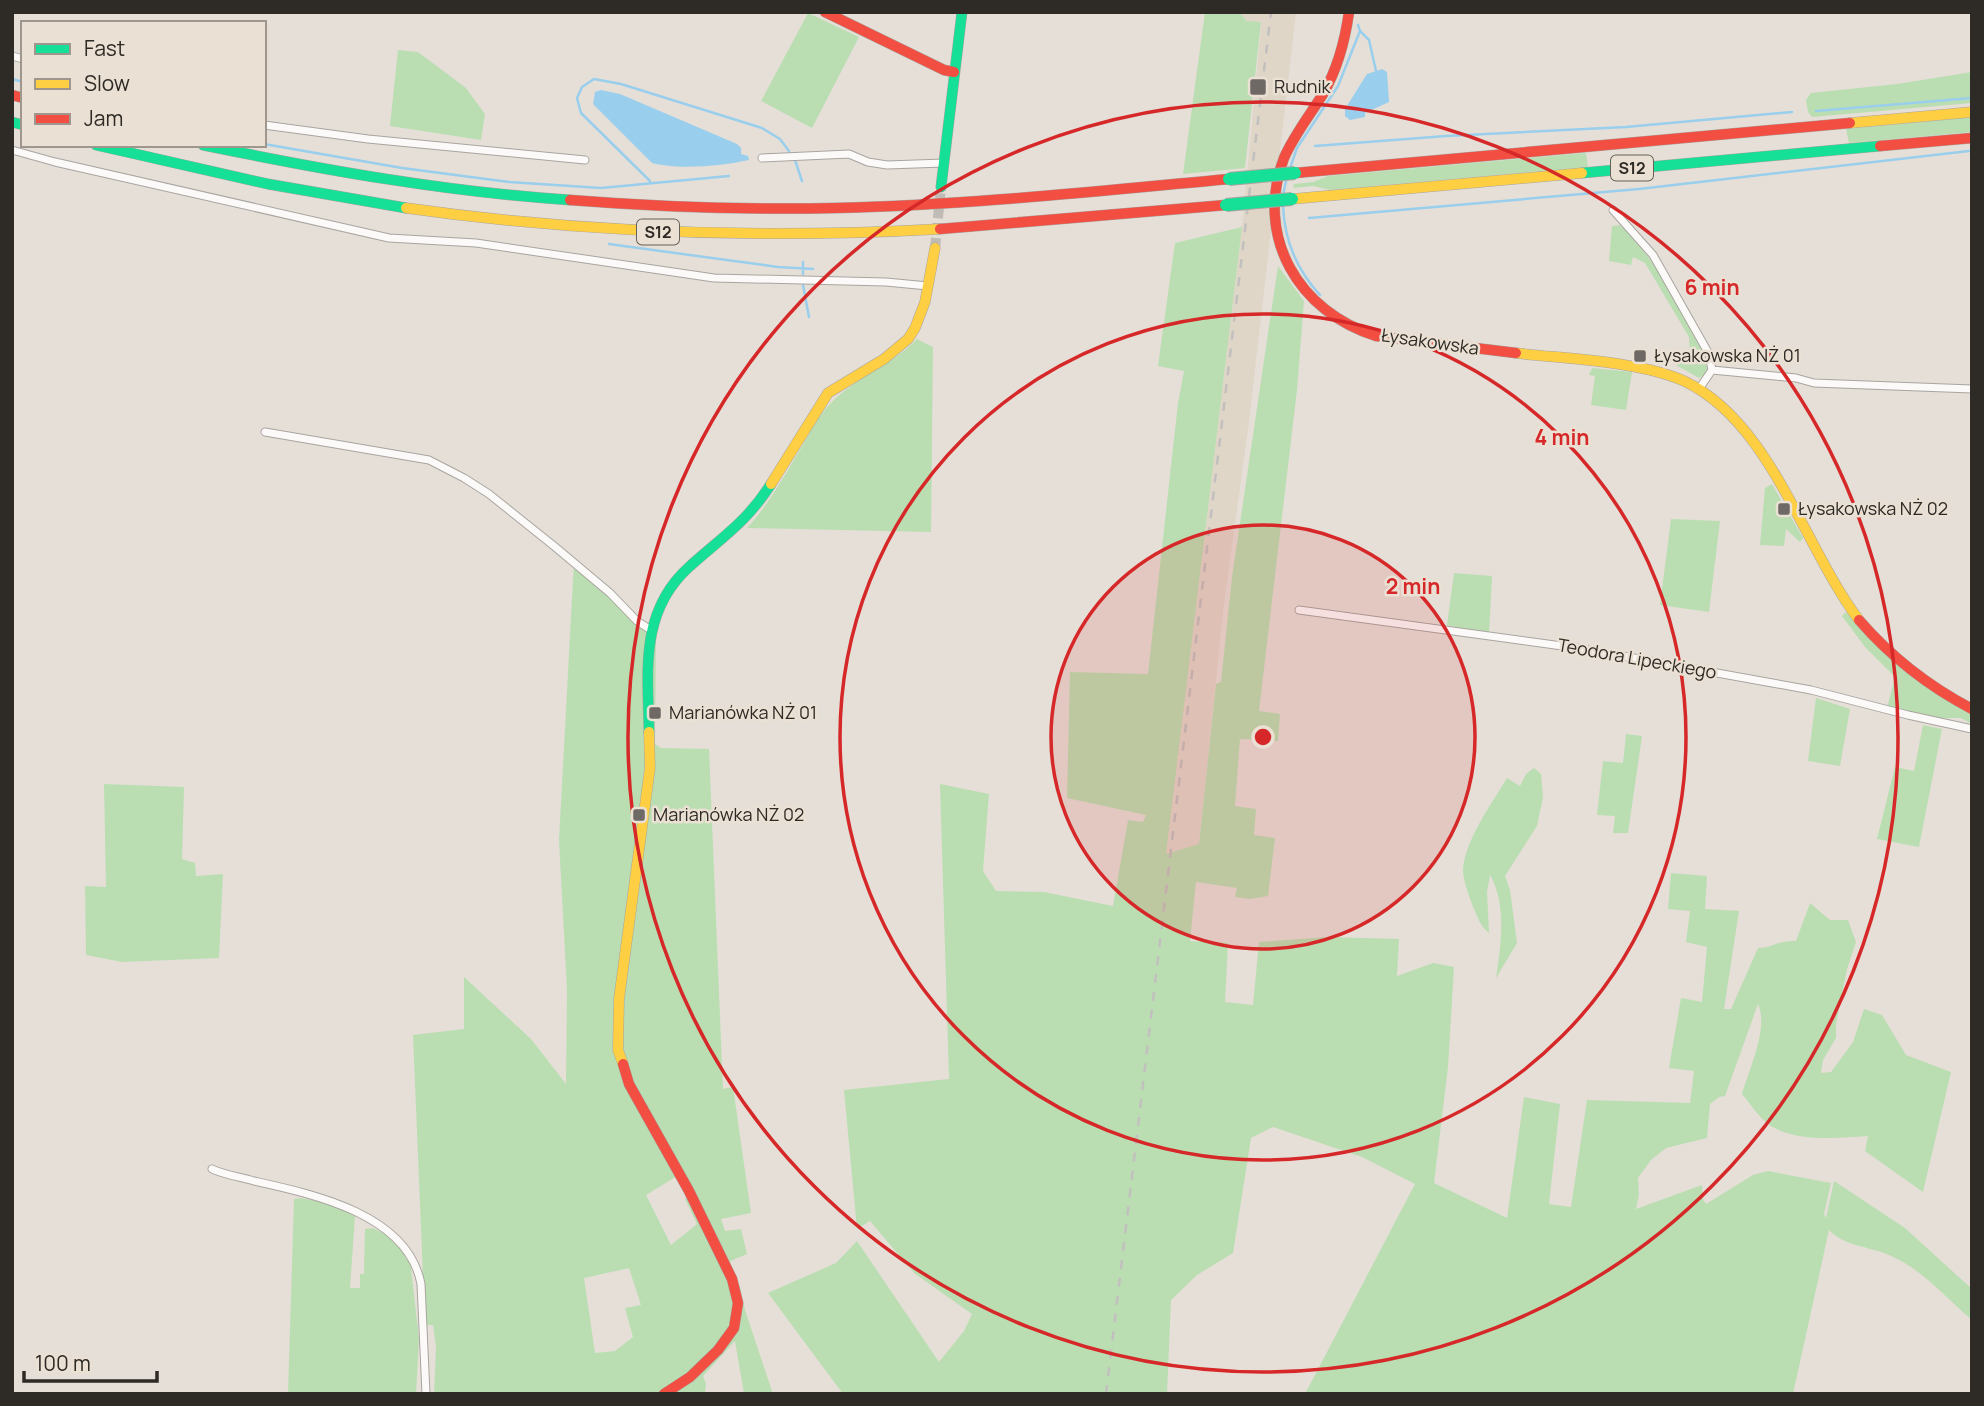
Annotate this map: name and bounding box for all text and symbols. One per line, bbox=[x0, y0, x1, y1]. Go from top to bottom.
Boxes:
legend bbox=[21, 21, 266, 147]
text: Fast bbox=[84, 34, 125, 62]
text: Slow bbox=[84, 69, 130, 97]
place label: Rudnik bbox=[1274, 74, 1332, 98]
marker: Rudnik bbox=[1248, 77, 1268, 97]
text: Jam bbox=[84, 104, 123, 132]
road number: S12 bbox=[1611, 156, 1653, 180]
road number: S12 bbox=[637, 220, 679, 244]
text: 6 min bbox=[1684, 273, 1740, 301]
street label: Łysakowska bbox=[1380, 322, 1480, 360]
place label: Łysakowska NŻ 01 bbox=[1654, 343, 1801, 367]
marker: Łysakowska NŻ 01 bbox=[1632, 348, 1648, 364]
text: 4 min bbox=[1535, 423, 1589, 451]
place label: Łysakowska NŻ 02 bbox=[1798, 496, 1948, 520]
marker: Łysakowska NŻ 02 bbox=[1776, 501, 1792, 517]
text: 2 min bbox=[1386, 572, 1440, 600]
street label: Teodora Lipeckiego bbox=[1556, 632, 1719, 684]
place label: Marianówka NŻ 01 bbox=[669, 700, 817, 724]
marker: Marianówka NŻ 01 bbox=[647, 705, 663, 721]
centre of rings bbox=[1251, 725, 1275, 749]
place label: Marianówka NŻ 02 bbox=[653, 802, 804, 826]
marker: Marianówka NŻ 02 bbox=[631, 807, 647, 823]
scale bar bbox=[24, 1340, 158, 1384]
text: 100 m bbox=[35, 1349, 91, 1377]

